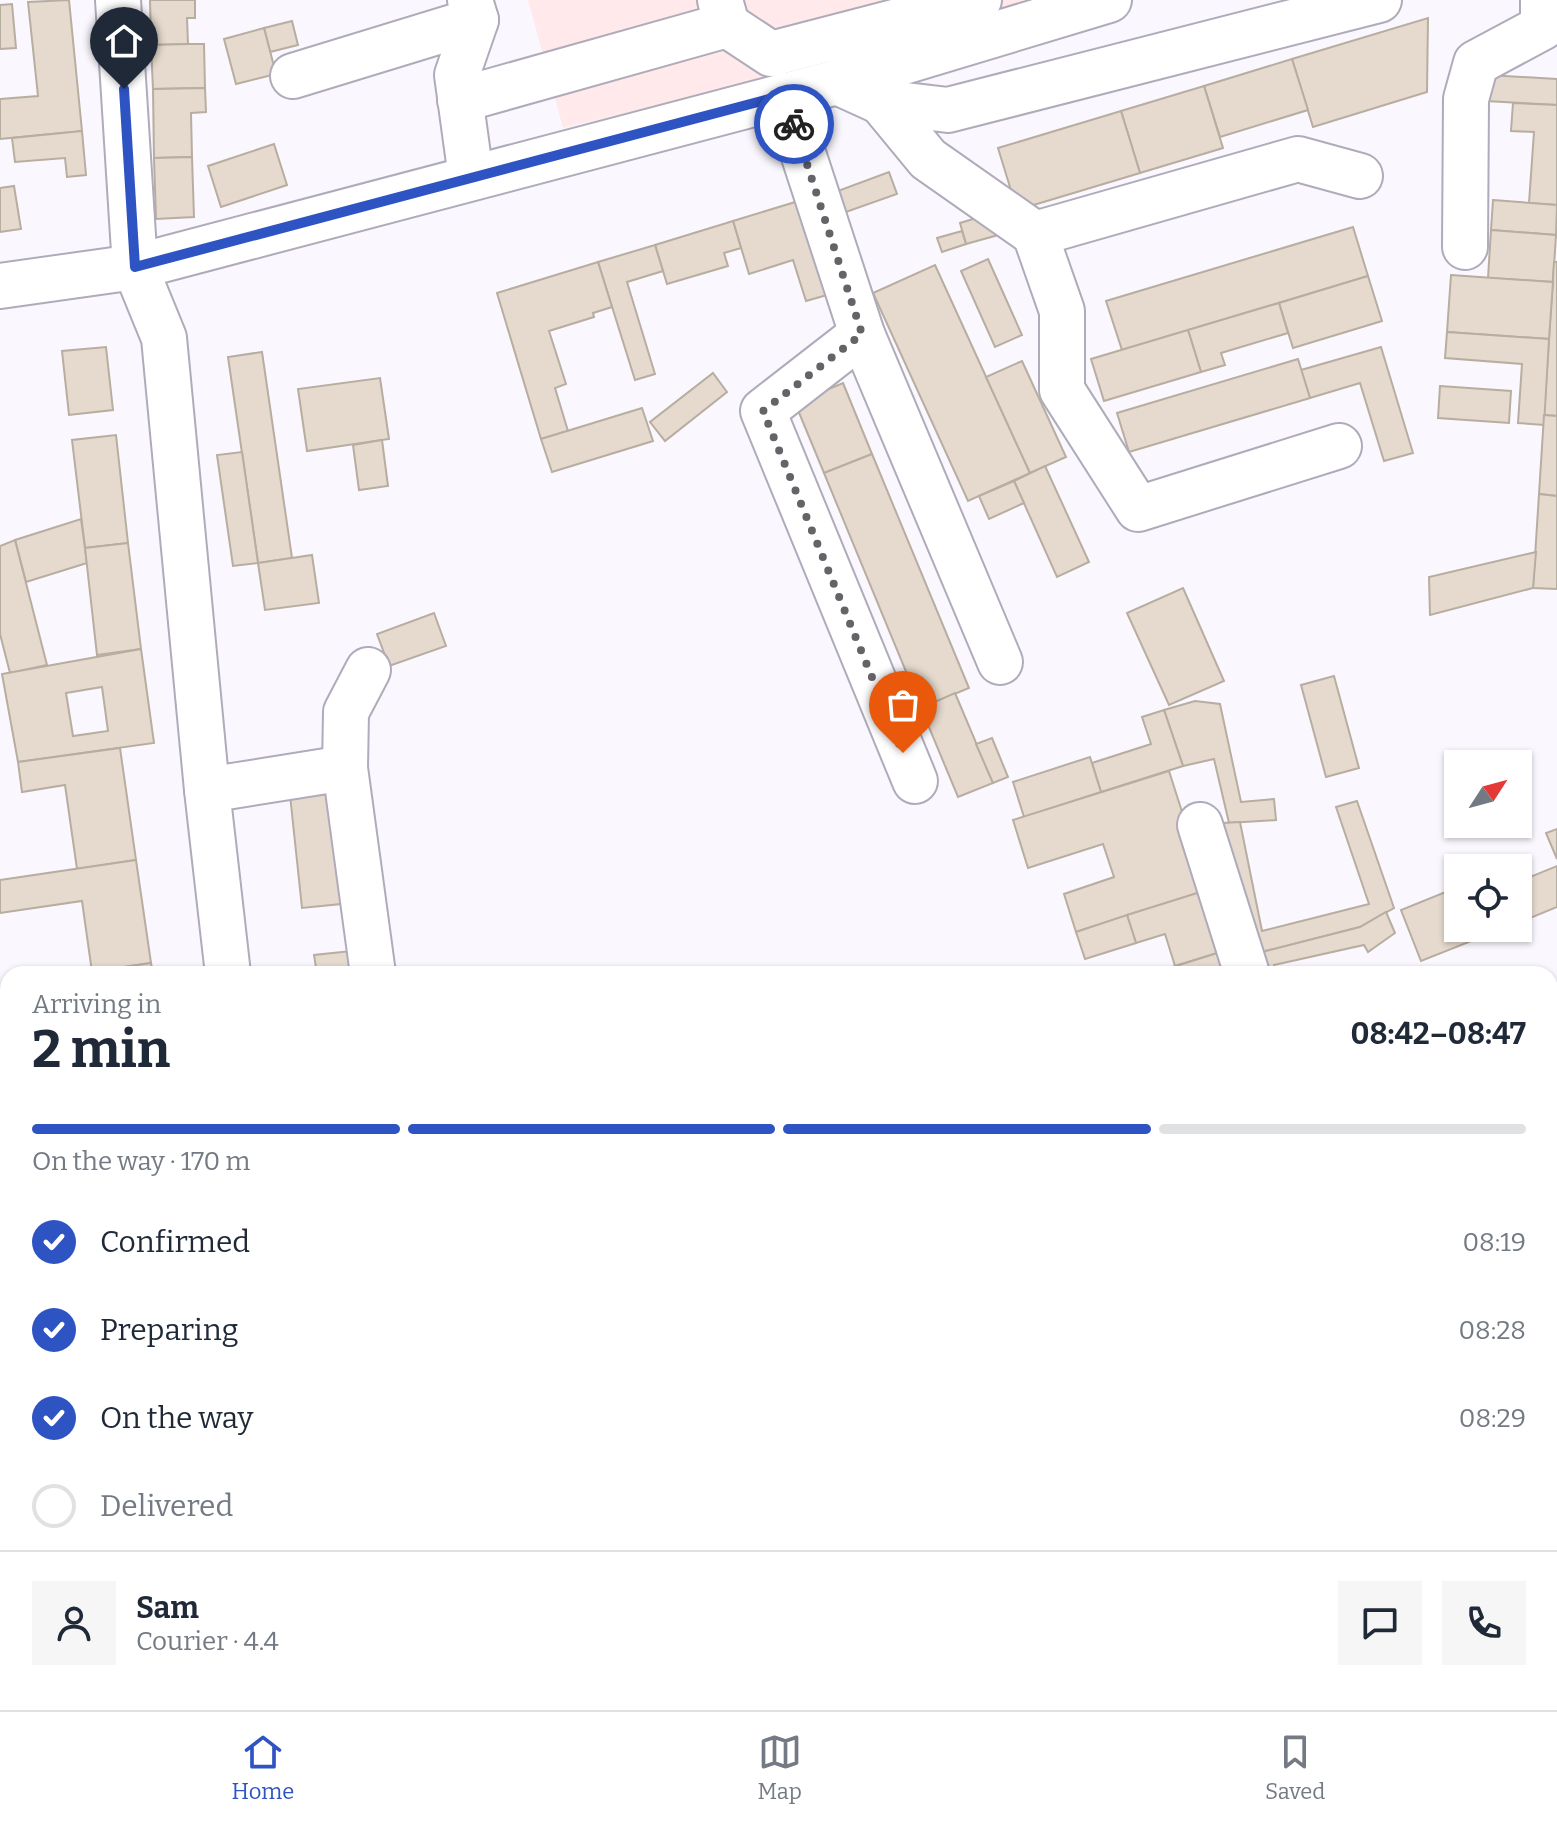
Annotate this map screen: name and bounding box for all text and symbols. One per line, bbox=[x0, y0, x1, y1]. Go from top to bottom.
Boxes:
pin bbox=[90, 7, 158, 89]
icon: home bbox=[102, 19, 146, 63]
courier bbox=[754, 84, 834, 164]
icon: bike bbox=[772, 102, 816, 146]
pin bbox=[869, 671, 937, 753]
icon: bag bbox=[881, 683, 925, 727]
north arrow bbox=[1444, 750, 1532, 838]
map controls bbox=[1444, 750, 1532, 942]
button: locate bbox=[1444, 854, 1532, 942]
text: Arriving in bbox=[32, 989, 161, 1020]
text: 08:42–08:47 bbox=[1350, 1016, 1526, 1052]
text: 2 min bbox=[32, 1018, 170, 1081]
text: On the way · 170 m bbox=[32, 1146, 250, 1177]
icon: check bbox=[32, 1220, 76, 1264]
text: Confirmed bbox=[100, 1224, 250, 1260]
text: 08:19 bbox=[1462, 1227, 1526, 1258]
icon: check bbox=[32, 1308, 76, 1352]
text: Preparing bbox=[100, 1312, 238, 1348]
text: 08:28 bbox=[1458, 1315, 1526, 1346]
icon: check bbox=[32, 1396, 76, 1440]
text: On the way bbox=[100, 1400, 253, 1436]
text: 08:29 bbox=[1459, 1403, 1526, 1434]
text: Delivered bbox=[100, 1488, 233, 1524]
button: person bbox=[32, 1581, 116, 1665]
button: chat bbox=[1338, 1581, 1422, 1665]
button: phone bbox=[1442, 1581, 1526, 1665]
text: Sam bbox=[136, 1590, 199, 1626]
text: Courier · 4.4 bbox=[136, 1626, 279, 1657]
tab: Home bbox=[232, 1730, 294, 1805]
tab: Map bbox=[757, 1730, 802, 1805]
tab: Saved bbox=[1265, 1730, 1325, 1805]

